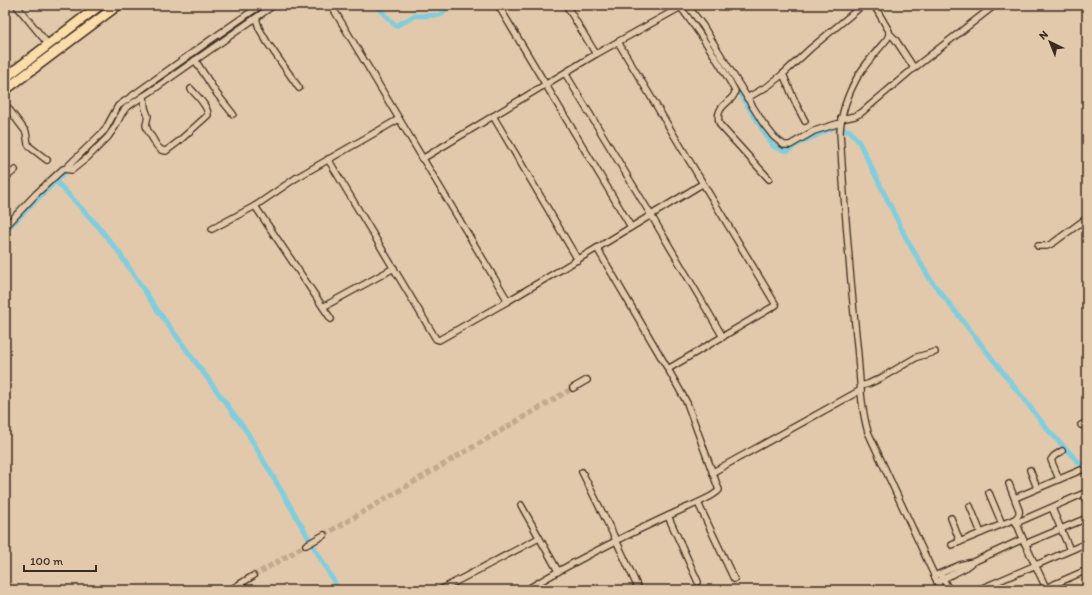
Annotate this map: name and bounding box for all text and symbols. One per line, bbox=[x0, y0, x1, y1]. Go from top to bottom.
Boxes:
north arrow bbox=[1030, 22, 1070, 62]
text: N bbox=[1036, 28, 1051, 42]
scale bar bbox=[24, 547, 96, 573]
text: 100 m bbox=[30, 554, 63, 568]

